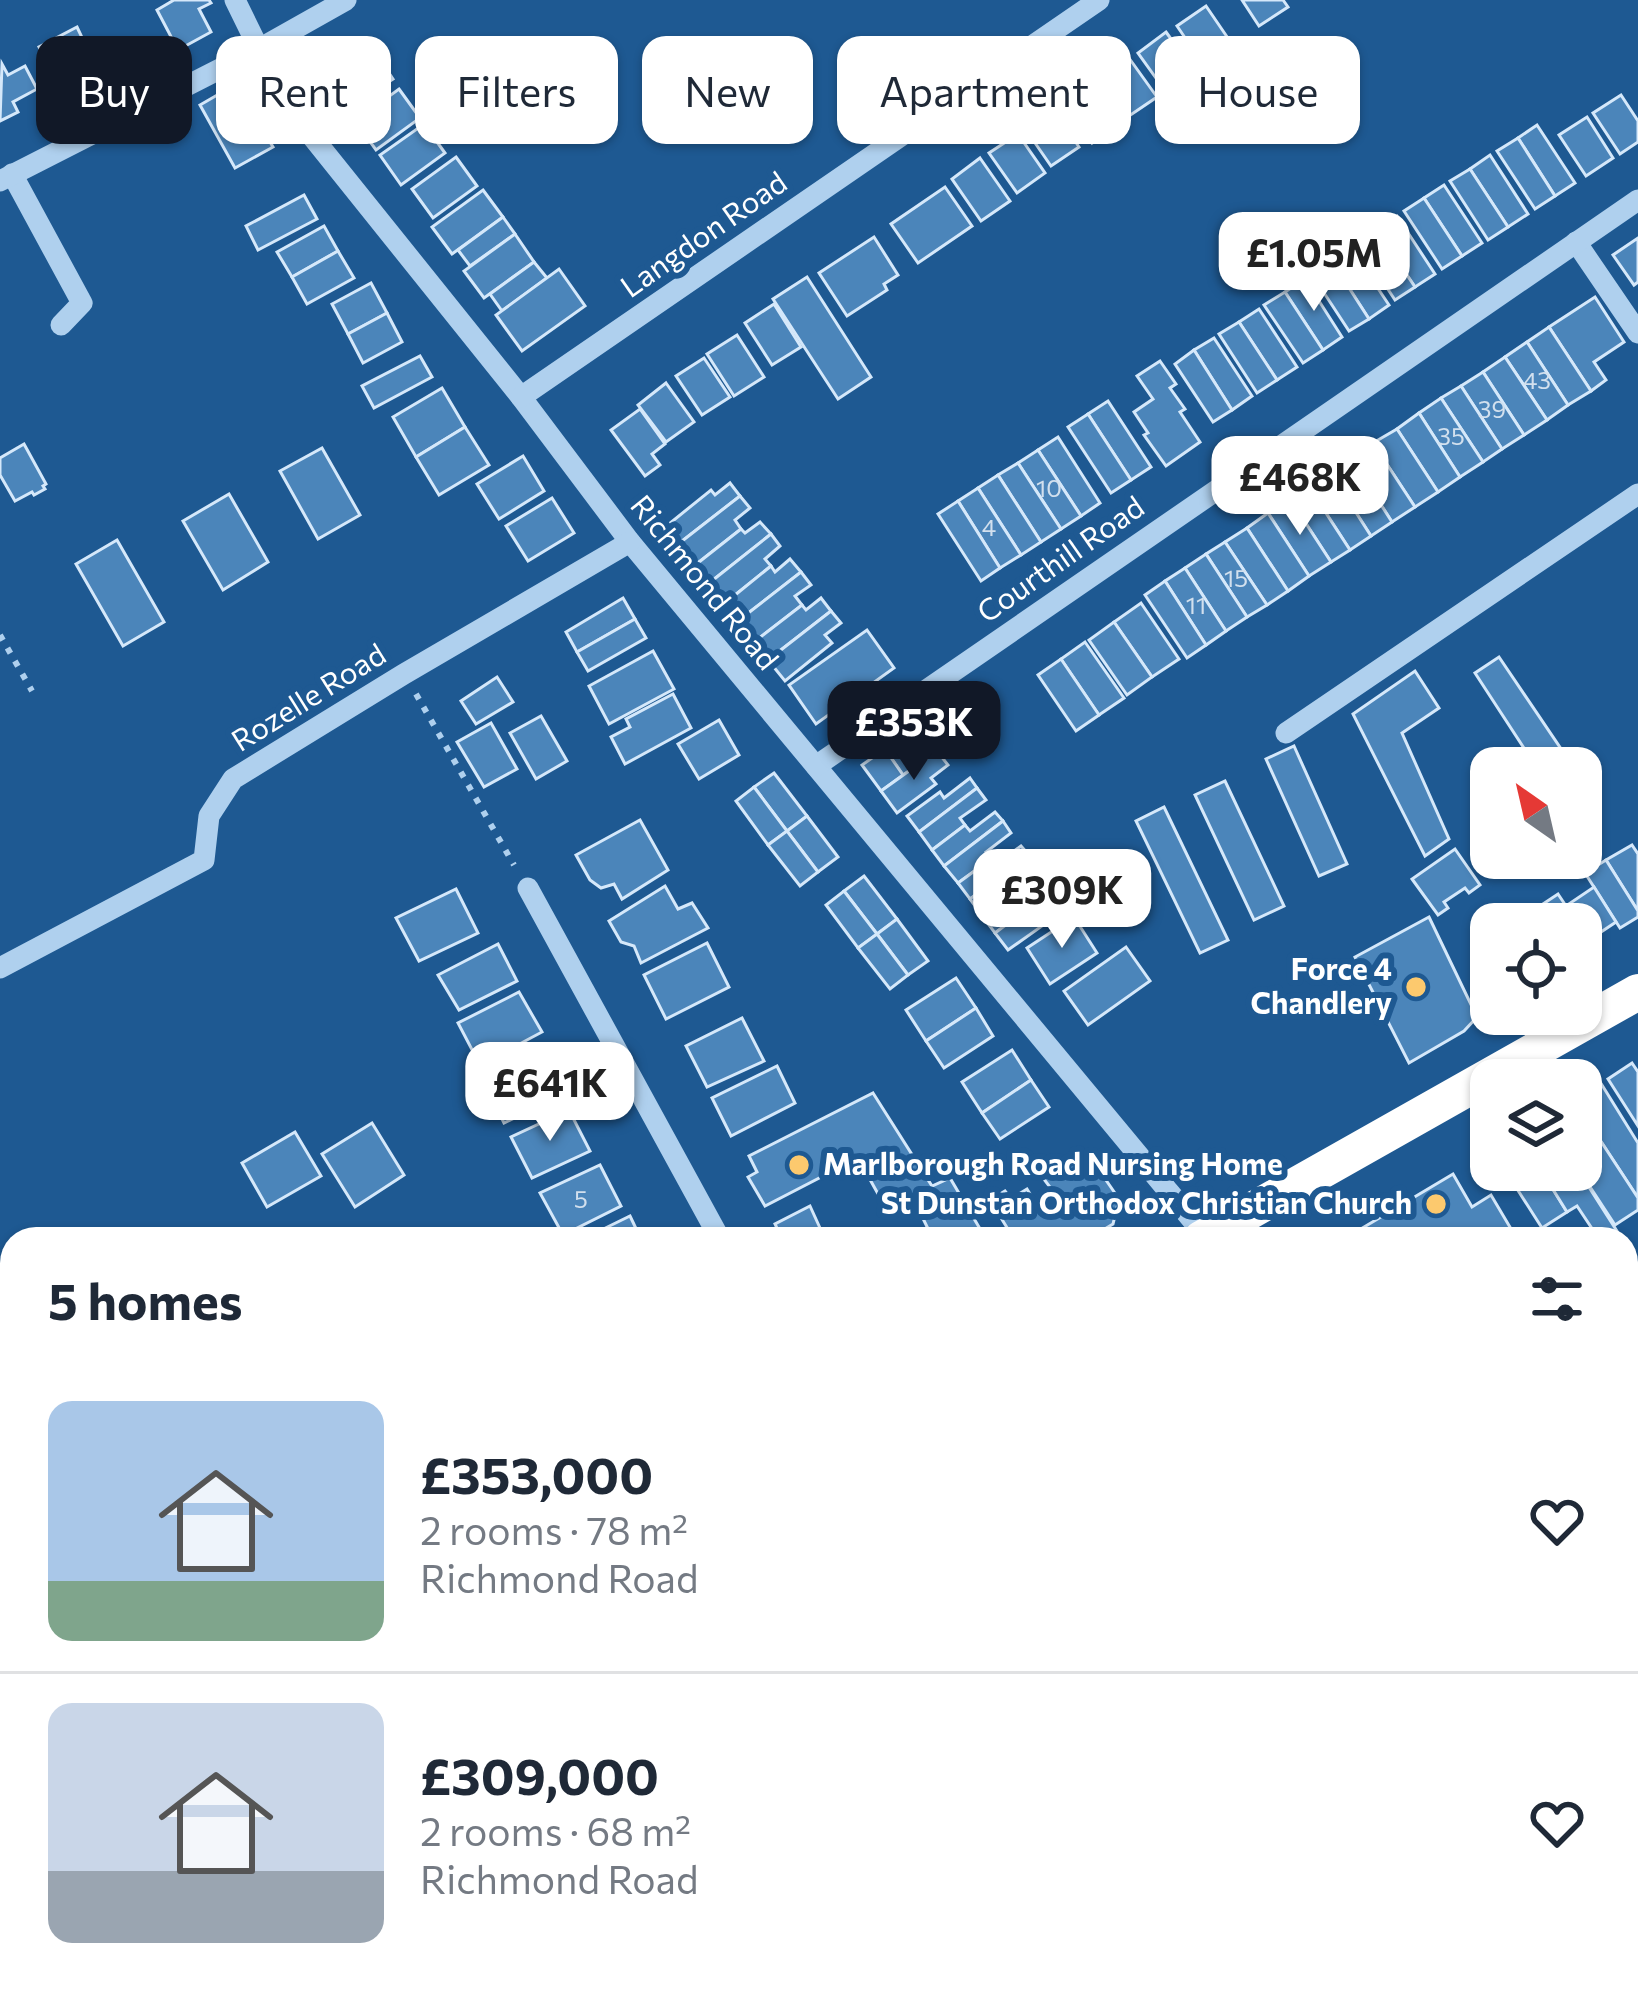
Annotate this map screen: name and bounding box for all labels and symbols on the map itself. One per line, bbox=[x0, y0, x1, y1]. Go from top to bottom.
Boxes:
street label: Langdon Road bbox=[612, 162, 793, 304]
pin: £1.05M bbox=[1216, 212, 1412, 314]
house number: 43 bbox=[1523, 365, 1551, 394]
house number: 39 bbox=[1478, 394, 1506, 423]
house number: 35 bbox=[1437, 421, 1465, 450]
pin: £468K bbox=[1216, 436, 1384, 538]
house number: 10 bbox=[1036, 473, 1062, 502]
street label: Richmond Road bbox=[624, 487, 788, 676]
street label: Courthill Road bbox=[969, 487, 1150, 629]
house number: 4 bbox=[982, 512, 996, 541]
house number: 15 bbox=[1224, 563, 1248, 592]
house number: 11 bbox=[1186, 590, 1206, 619]
street label: Rozelle Road bbox=[224, 634, 392, 758]
pin: £353K bbox=[830, 681, 998, 783]
north arrow bbox=[1470, 747, 1602, 879]
pin: £309K bbox=[978, 849, 1146, 951]
place label: Force 4 Chandlery bbox=[1251, 949, 1393, 1020]
marker: Force 4 Chandlery bbox=[1403, 974, 1429, 1000]
pin: £641K bbox=[466, 1042, 634, 1144]
place label: Marlborough Road Nursing Home bbox=[823, 1144, 1283, 1181]
marker: Marlborough Road Nursing Home bbox=[786, 1152, 812, 1178]
place label: St Dunstan Orthodox Christian Church bbox=[881, 1183, 1412, 1220]
house number: 5 bbox=[574, 1184, 588, 1213]
marker: St Dunstan Orthodox Christian Church bbox=[1423, 1191, 1449, 1217]

